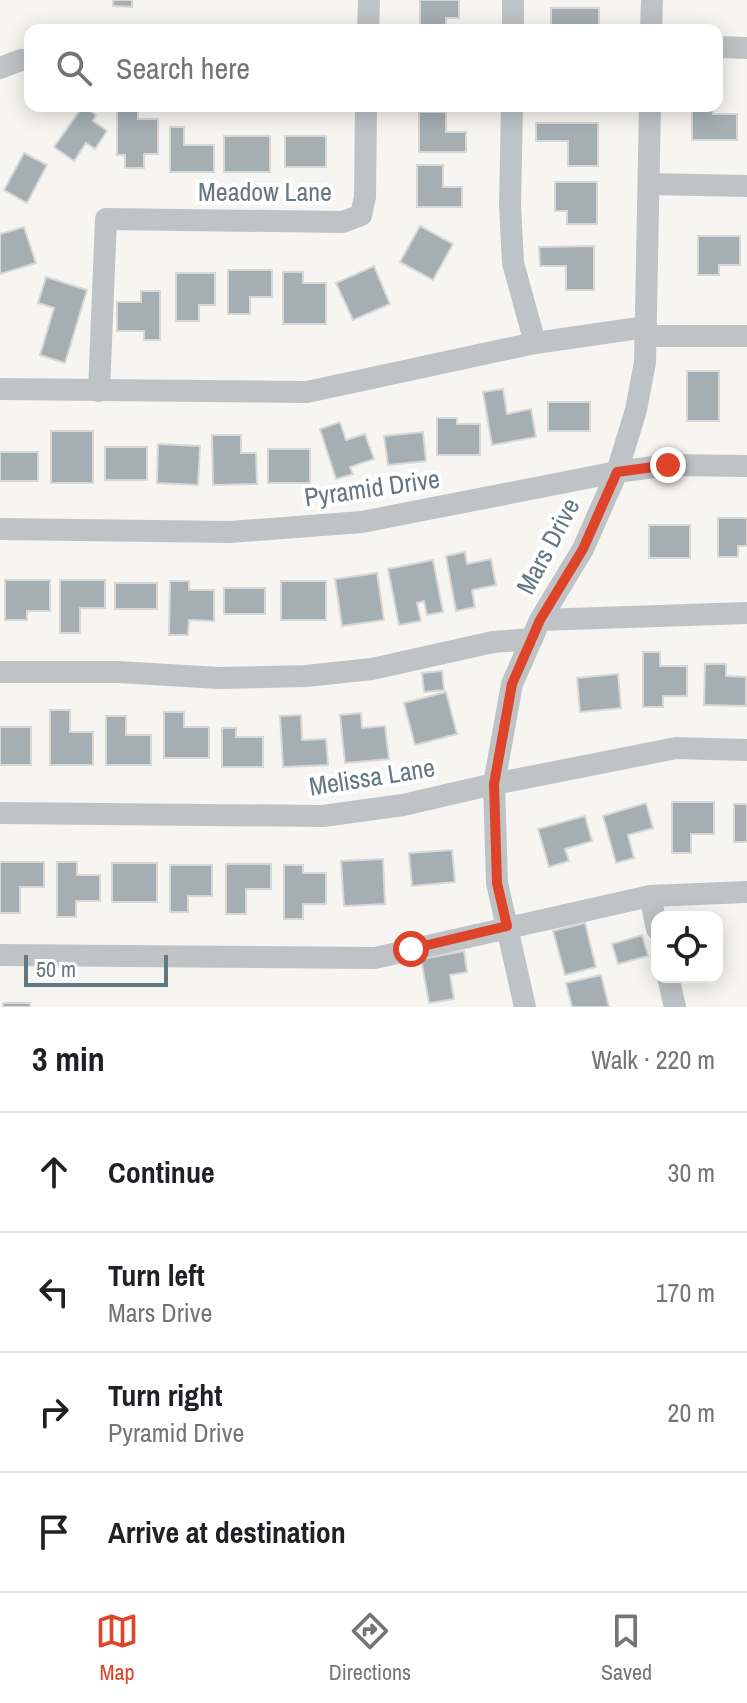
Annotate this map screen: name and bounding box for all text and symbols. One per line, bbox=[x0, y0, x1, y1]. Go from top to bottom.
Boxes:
search box bbox=[24, 24, 723, 112]
icon: search bbox=[52, 46, 96, 90]
text: Search here bbox=[116, 48, 250, 88]
street label: Meadow Lane bbox=[198, 174, 332, 209]
route end bbox=[650, 447, 686, 483]
street label: Pyramid Drive bbox=[302, 461, 442, 514]
street label: Mars Drive bbox=[508, 492, 587, 600]
street label: Melissa Lane bbox=[307, 749, 437, 804]
map controls bbox=[651, 911, 723, 983]
button: locate bbox=[651, 911, 723, 983]
route start bbox=[393, 931, 429, 967]
scale bar bbox=[24, 951, 168, 987]
text: 50 m bbox=[36, 954, 76, 984]
text: 3 min bbox=[32, 1036, 105, 1082]
text: Walk · 220 m bbox=[591, 1042, 715, 1077]
icon: ahead bbox=[32, 1150, 76, 1194]
text: Continue bbox=[108, 1152, 215, 1192]
text: 30 m bbox=[668, 1155, 715, 1190]
text: Turn left bbox=[108, 1255, 205, 1295]
icon: left bbox=[32, 1270, 76, 1314]
text: 170 m bbox=[656, 1275, 715, 1310]
text: Mars Drive bbox=[108, 1295, 212, 1330]
text: Turn right bbox=[108, 1375, 222, 1415]
icon: right bbox=[32, 1390, 76, 1434]
text: 20 m bbox=[668, 1395, 715, 1430]
text: Pyramid Drive bbox=[108, 1415, 244, 1450]
icon: arrive bbox=[32, 1510, 76, 1554]
text: Arrive at destination bbox=[108, 1512, 346, 1552]
tab: Map bbox=[95, 1609, 139, 1687]
tab: Directions bbox=[329, 1609, 411, 1687]
tab: Saved bbox=[601, 1609, 652, 1687]

